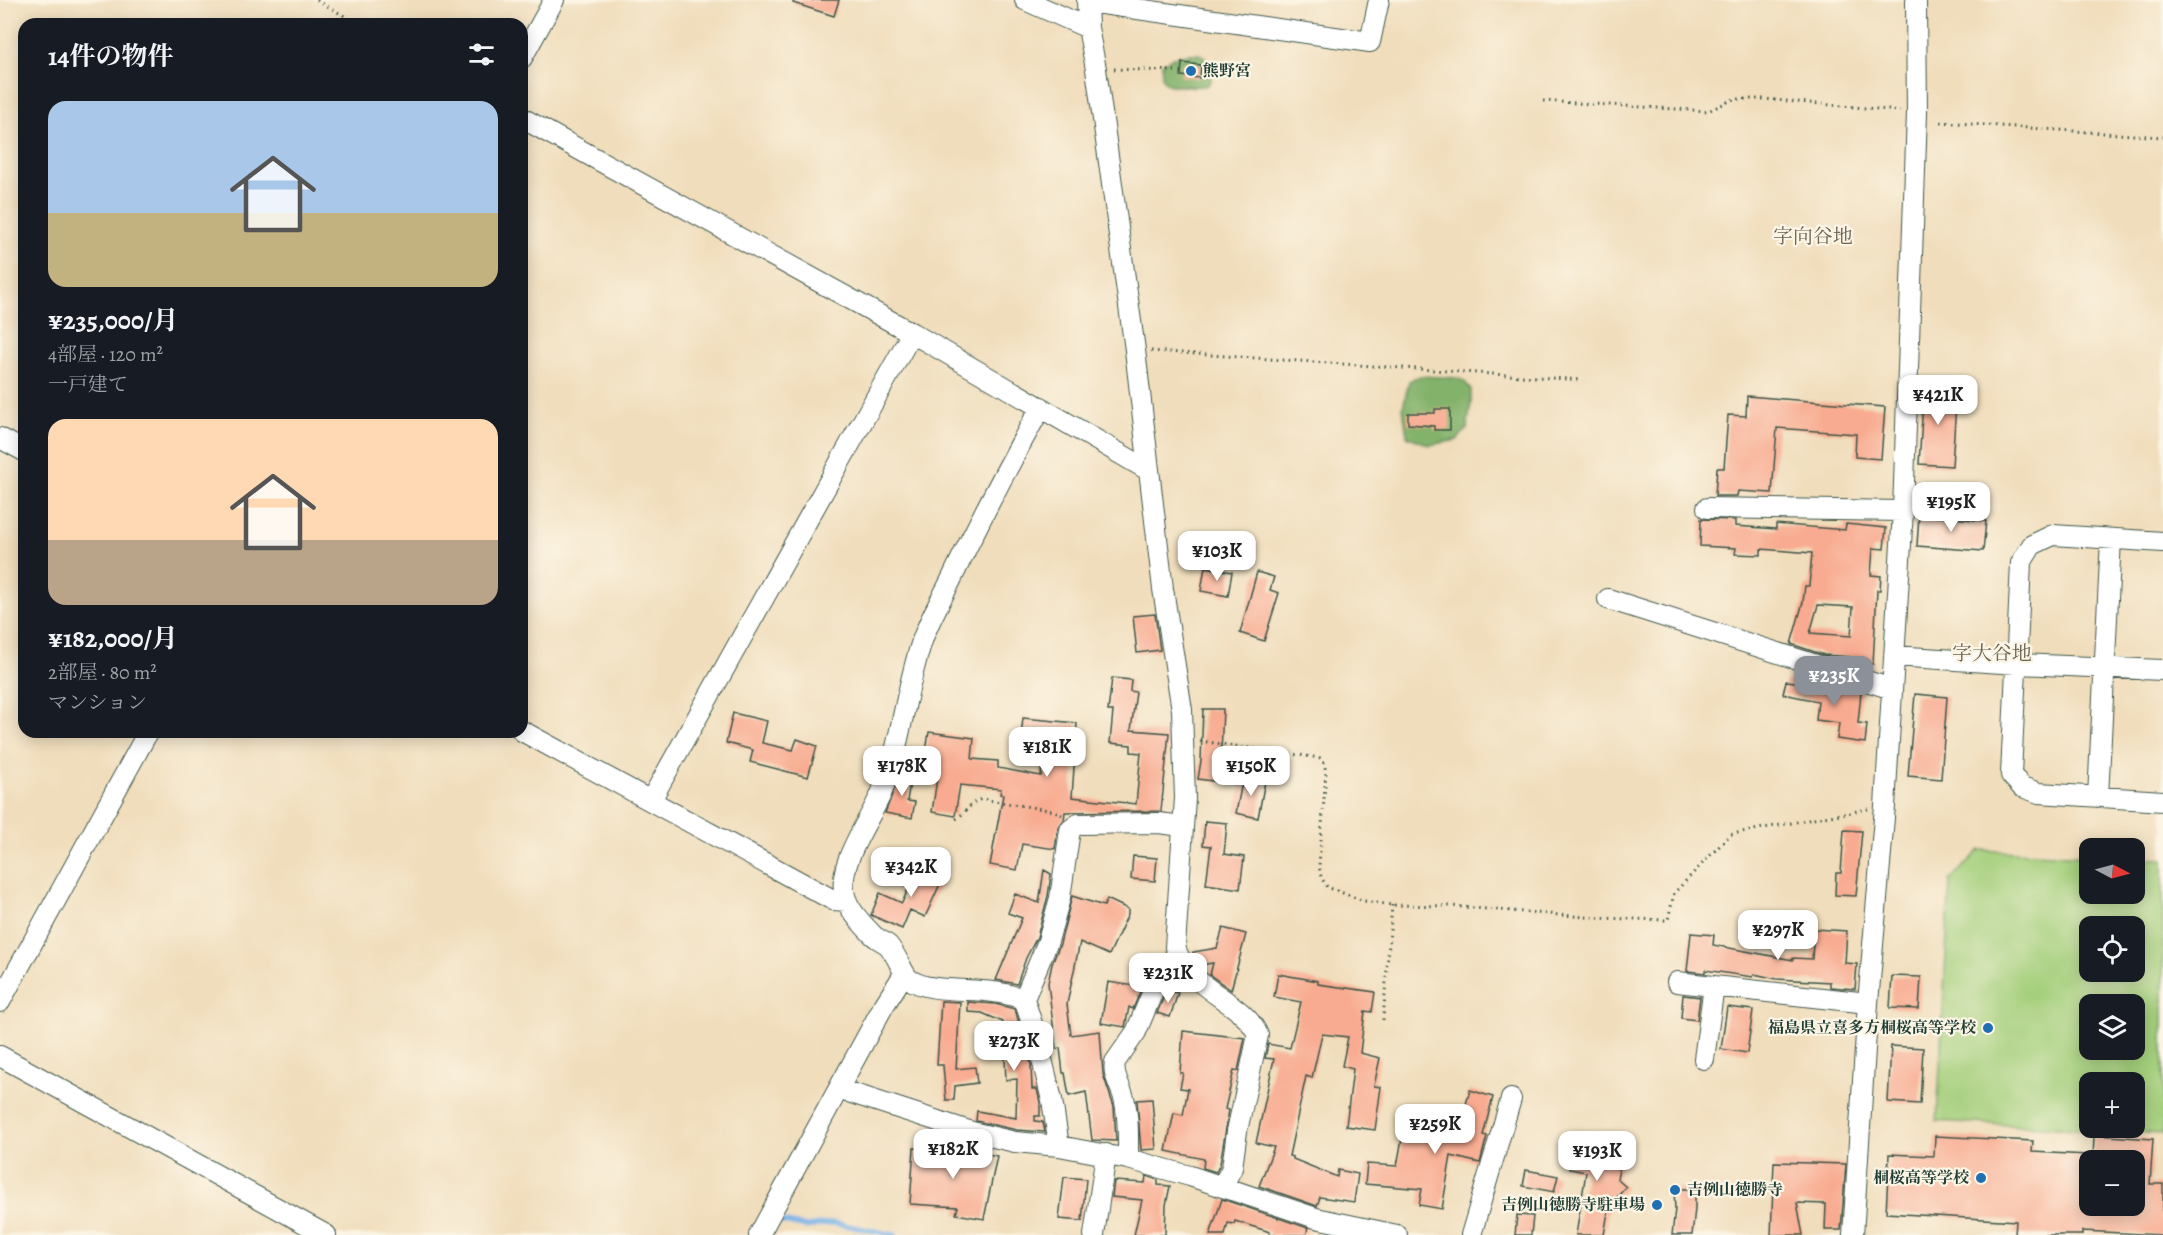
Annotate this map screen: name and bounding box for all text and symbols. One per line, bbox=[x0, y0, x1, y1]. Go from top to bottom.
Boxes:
icon: filters bbox=[465, 38, 498, 71]
text: 14件の物件 bbox=[48, 39, 174, 74]
place label: 熊野宮 bbox=[1203, 60, 1251, 82]
marker: 熊野宮 bbox=[1184, 64, 1198, 78]
icon: home bbox=[219, 140, 327, 248]
district label: 字向谷地 bbox=[1773, 223, 1853, 250]
text: ¥235,000/月 bbox=[48, 303, 179, 338]
text: 4部屋 · 120 m² bbox=[48, 341, 163, 368]
text: 一戸建て bbox=[48, 371, 128, 398]
pin: ¥421K bbox=[1896, 375, 1980, 426]
text: ¥421K bbox=[1913, 381, 1963, 408]
icon: home bbox=[219, 458, 327, 566]
pin: ¥195K bbox=[1909, 482, 1993, 533]
text: ¥195K bbox=[1926, 488, 1976, 515]
pin: ¥103K bbox=[1175, 531, 1259, 582]
text: ¥103K bbox=[1192, 537, 1242, 564]
text: ¥182,000/月 bbox=[48, 621, 178, 656]
district label: 字大谷地 bbox=[1952, 640, 2032, 667]
pin: ¥235K bbox=[1792, 656, 1876, 707]
text: 2部屋 · 80 m² bbox=[48, 659, 157, 686]
text: ¥235K bbox=[1808, 662, 1860, 689]
text: マンション bbox=[48, 689, 147, 716]
pin: ¥181K bbox=[1005, 727, 1089, 778]
text: ¥181K bbox=[1023, 733, 1071, 760]
pin: ¥178K bbox=[860, 746, 944, 797]
pin: ¥150K bbox=[1209, 746, 1293, 797]
text: ¥178K bbox=[877, 752, 927, 779]
text: ¥150K bbox=[1226, 752, 1276, 779]
north arrow bbox=[2079, 838, 2145, 904]
map controls bbox=[2079, 838, 2145, 1216]
pin: ¥342K bbox=[869, 847, 953, 898]
text: ¥342K bbox=[885, 853, 937, 880]
pin: ¥297K bbox=[1736, 910, 1820, 961]
text: ¥297K bbox=[1752, 916, 1804, 943]
button: locate bbox=[2079, 916, 2145, 982]
pin: ¥231K bbox=[1126, 953, 1210, 1004]
text: ¥231K bbox=[1143, 959, 1193, 986]
button: layers bbox=[2079, 994, 2145, 1060]
place label: 福島県立喜多方桐桜高等学校 bbox=[1767, 1017, 1977, 1039]
pin: ¥273K bbox=[972, 1021, 1056, 1072]
marker: 福島県立喜多方桐桜高等学校 bbox=[1981, 1021, 1995, 1035]
text: ¥273K bbox=[988, 1027, 1040, 1054]
button: + bbox=[2079, 1072, 2145, 1138]
pin: ¥259K bbox=[1393, 1104, 1477, 1155]
text: ¥259K bbox=[1409, 1110, 1461, 1137]
pin: ¥182K bbox=[911, 1129, 995, 1180]
pin: ¥193K bbox=[1555, 1131, 1639, 1182]
text: ¥182K bbox=[927, 1135, 979, 1162]
text: ¥193K bbox=[1572, 1137, 1622, 1164]
button: − bbox=[2079, 1150, 2145, 1216]
place label: 桐桜高等学校 bbox=[1873, 1167, 1970, 1189]
marker: 桐桜高等学校 bbox=[1974, 1171, 1988, 1185]
place label: 吉例山徳勝寺 bbox=[1687, 1179, 1783, 1201]
marker: 吉例山徳勝寺 bbox=[1668, 1183, 1682, 1197]
place label: 吉例山徳勝寺駐車場 bbox=[1501, 1194, 1645, 1216]
marker: 吉例山徳勝寺駐車場 bbox=[1650, 1198, 1664, 1212]

